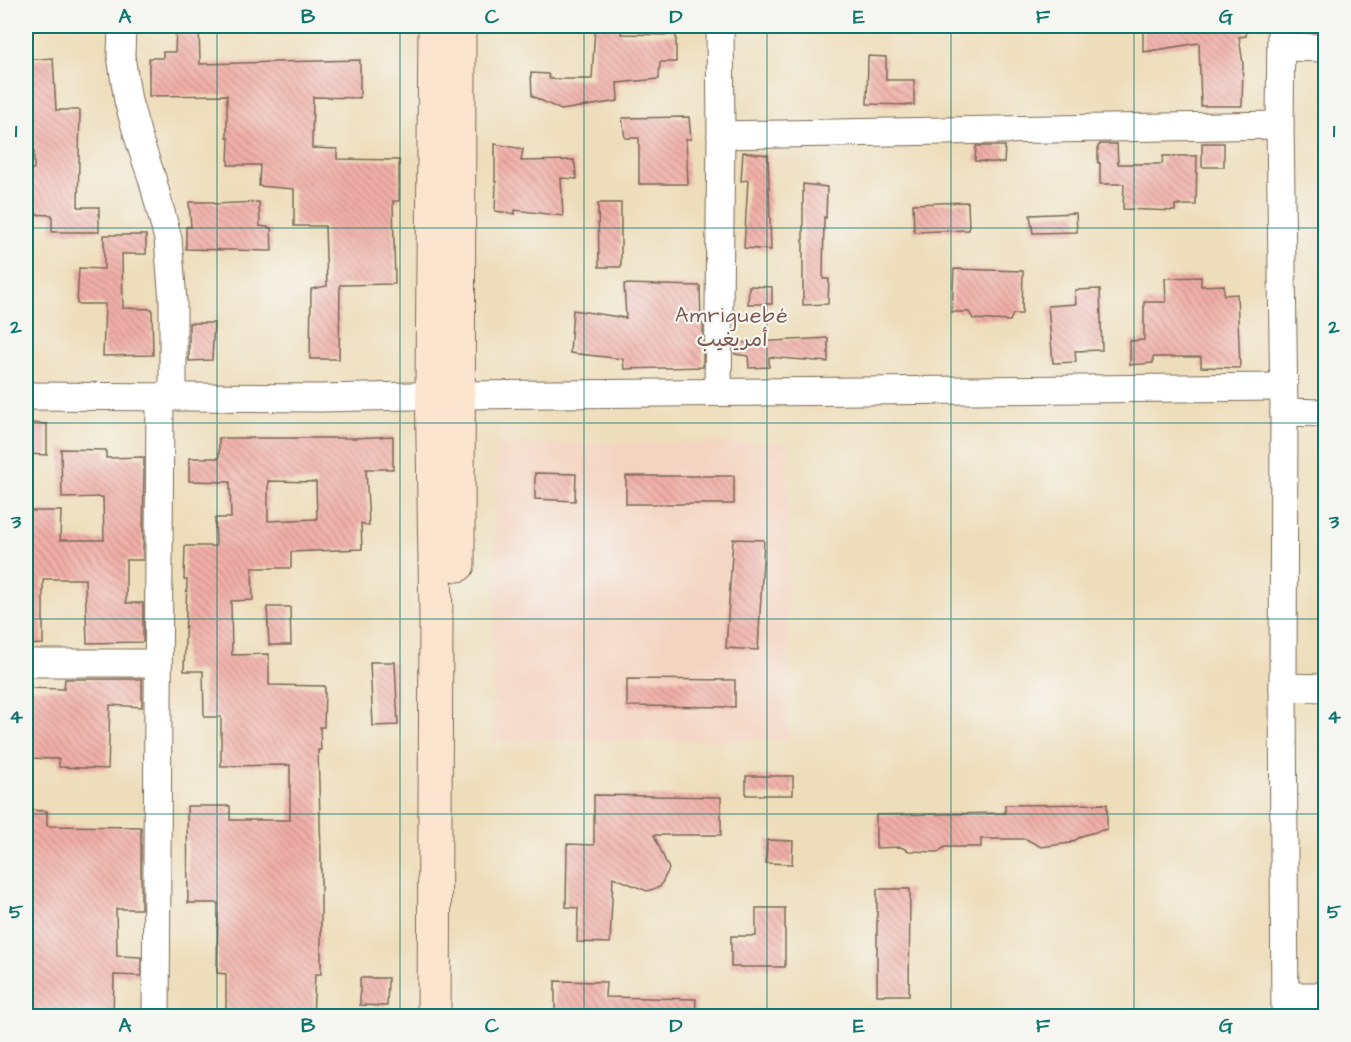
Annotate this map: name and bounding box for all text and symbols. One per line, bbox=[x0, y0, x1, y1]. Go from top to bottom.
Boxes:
text: A bbox=[119, 3, 132, 31]
text: B bbox=[301, 3, 316, 31]
text: C bbox=[485, 3, 500, 31]
text: D bbox=[670, 3, 683, 31]
text: E bbox=[853, 3, 865, 31]
text: F bbox=[1036, 3, 1051, 31]
text: G bbox=[1219, 3, 1233, 31]
text: 1 bbox=[15, 117, 18, 145]
text: 1 bbox=[1333, 117, 1336, 145]
district label: Amriguebé أمريغيب bbox=[675, 301, 789, 354]
text: 2 bbox=[9, 313, 22, 341]
text: 2 bbox=[1327, 313, 1340, 341]
text: 3 bbox=[10, 508, 22, 536]
text: 3 bbox=[1328, 508, 1340, 536]
text: 4 bbox=[9, 703, 23, 731]
text: 4 bbox=[1327, 703, 1341, 731]
text: 5 bbox=[9, 898, 24, 926]
text: 5 bbox=[1327, 898, 1342, 926]
text: A bbox=[119, 1012, 132, 1040]
text: B bbox=[301, 1012, 316, 1040]
text: C bbox=[485, 1012, 500, 1040]
text: D bbox=[670, 1012, 683, 1040]
text: E bbox=[853, 1012, 865, 1040]
text: F bbox=[1036, 1012, 1051, 1040]
text: G bbox=[1219, 1012, 1233, 1040]

